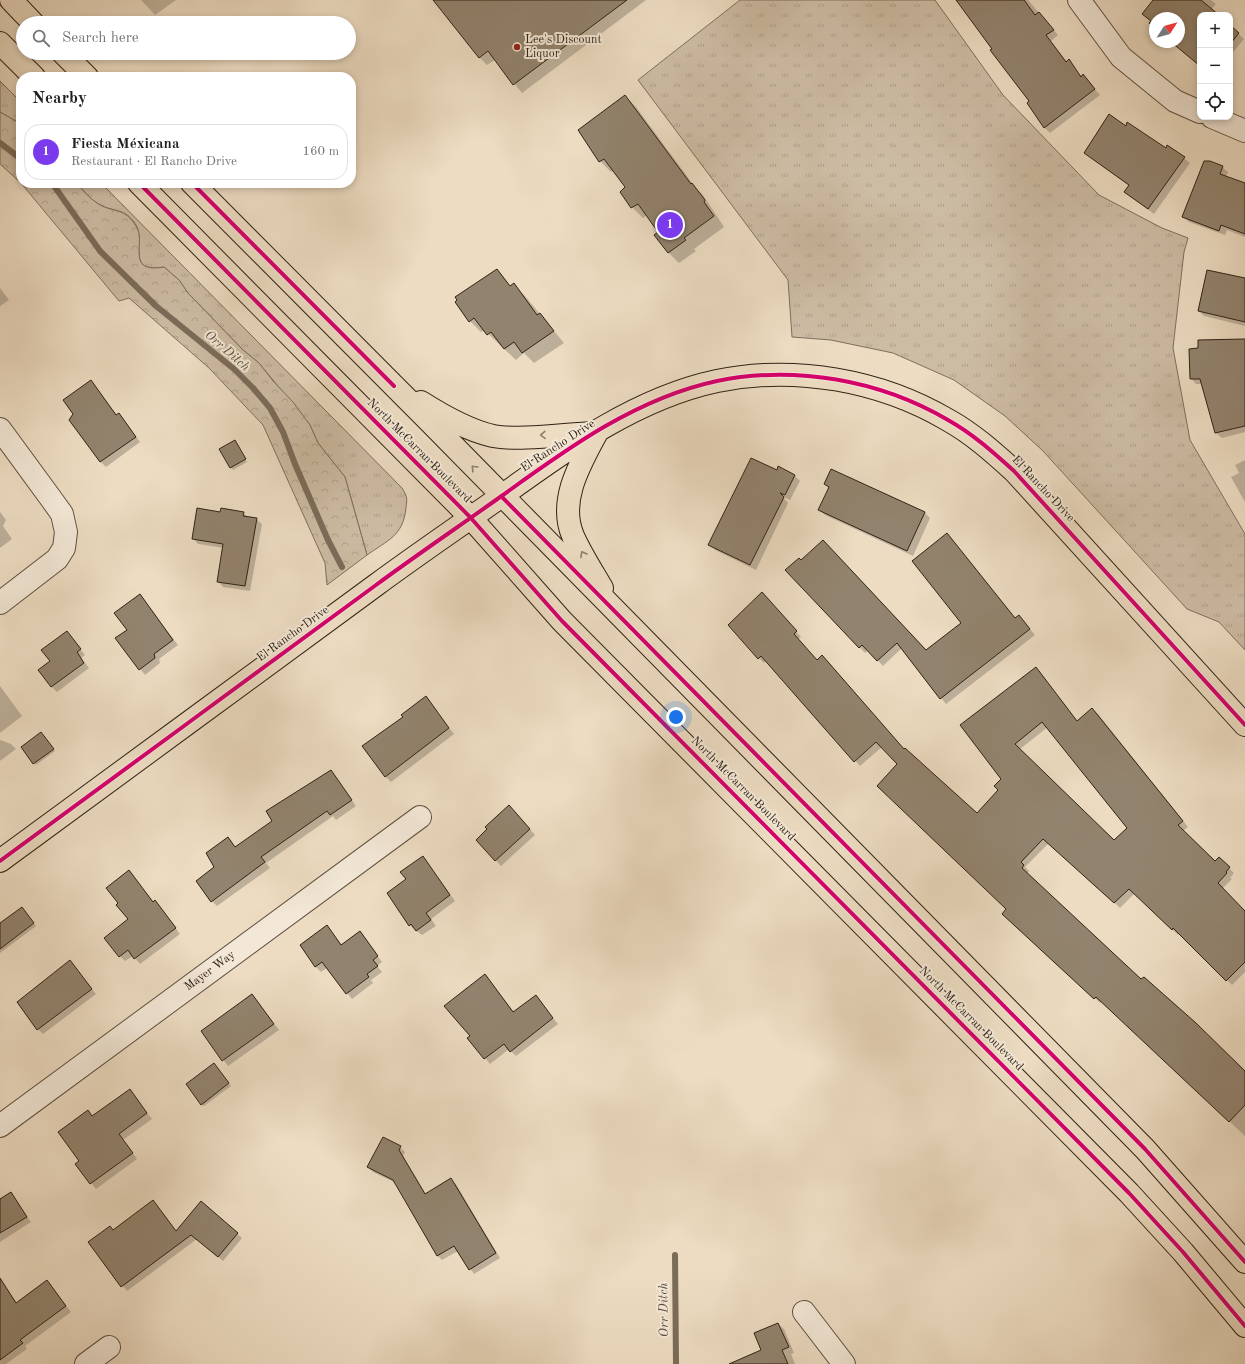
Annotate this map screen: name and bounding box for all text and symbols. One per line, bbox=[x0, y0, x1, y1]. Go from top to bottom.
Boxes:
north arrow bbox=[1149, 12, 1185, 48]
map controls bbox=[1197, 12, 1233, 120]
button: + bbox=[1197, 12, 1233, 48]
search box bbox=[16, 16, 356, 60]
icon: search bbox=[30, 27, 52, 49]
text: Search here bbox=[62, 31, 139, 46]
place label: Lee's Discount Liquor bbox=[525, 34, 602, 60]
marker: Lee's Discount Liquor bbox=[512, 42, 522, 52]
button: − bbox=[1197, 48, 1233, 84]
button: locate bbox=[1197, 84, 1233, 120]
text: Nearby bbox=[32, 90, 87, 107]
text: Fiesta Méxicana bbox=[71, 137, 180, 152]
text: 1 bbox=[42, 145, 50, 158]
text: 160 m bbox=[302, 145, 339, 158]
text: Restaurant · El Rancho Drive bbox=[71, 155, 237, 168]
pin: 1 bbox=[657, 210, 683, 240]
water label: Orr Ditch bbox=[202, 328, 252, 374]
street label: North McCarran Boulevard bbox=[365, 397, 473, 505]
street label: El Rancho Drive bbox=[519, 417, 598, 474]
one-way arrow bbox=[540, 431, 546, 440]
street label: El Rancho Drive bbox=[1009, 454, 1077, 525]
one-way arrow bbox=[471, 465, 479, 473]
one-way arrow bbox=[580, 551, 588, 558]
street label: El Rancho Drive bbox=[255, 604, 332, 664]
your location bbox=[666, 707, 686, 727]
street label: North McCarran Boulevard bbox=[689, 735, 797, 843]
street label: Mayer Way bbox=[182, 948, 238, 993]
street label: North McCarran Boulevard bbox=[917, 965, 1025, 1073]
water label: Orr Ditch bbox=[657, 1282, 671, 1337]

